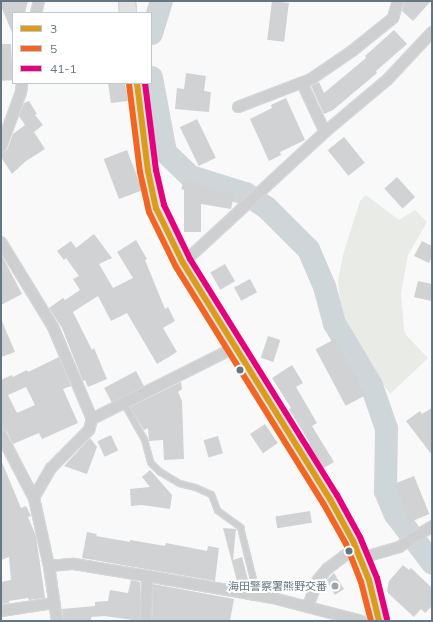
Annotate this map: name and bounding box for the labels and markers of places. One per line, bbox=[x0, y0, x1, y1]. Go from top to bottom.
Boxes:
unlabelled marker bbox=[235, 365, 245, 375]
unlabelled marker bbox=[344, 546, 354, 556]
place label: 海田警察署熊野交番 bbox=[228, 579, 327, 593]
marker: 海田警察署熊野交番 bbox=[330, 581, 340, 591]

